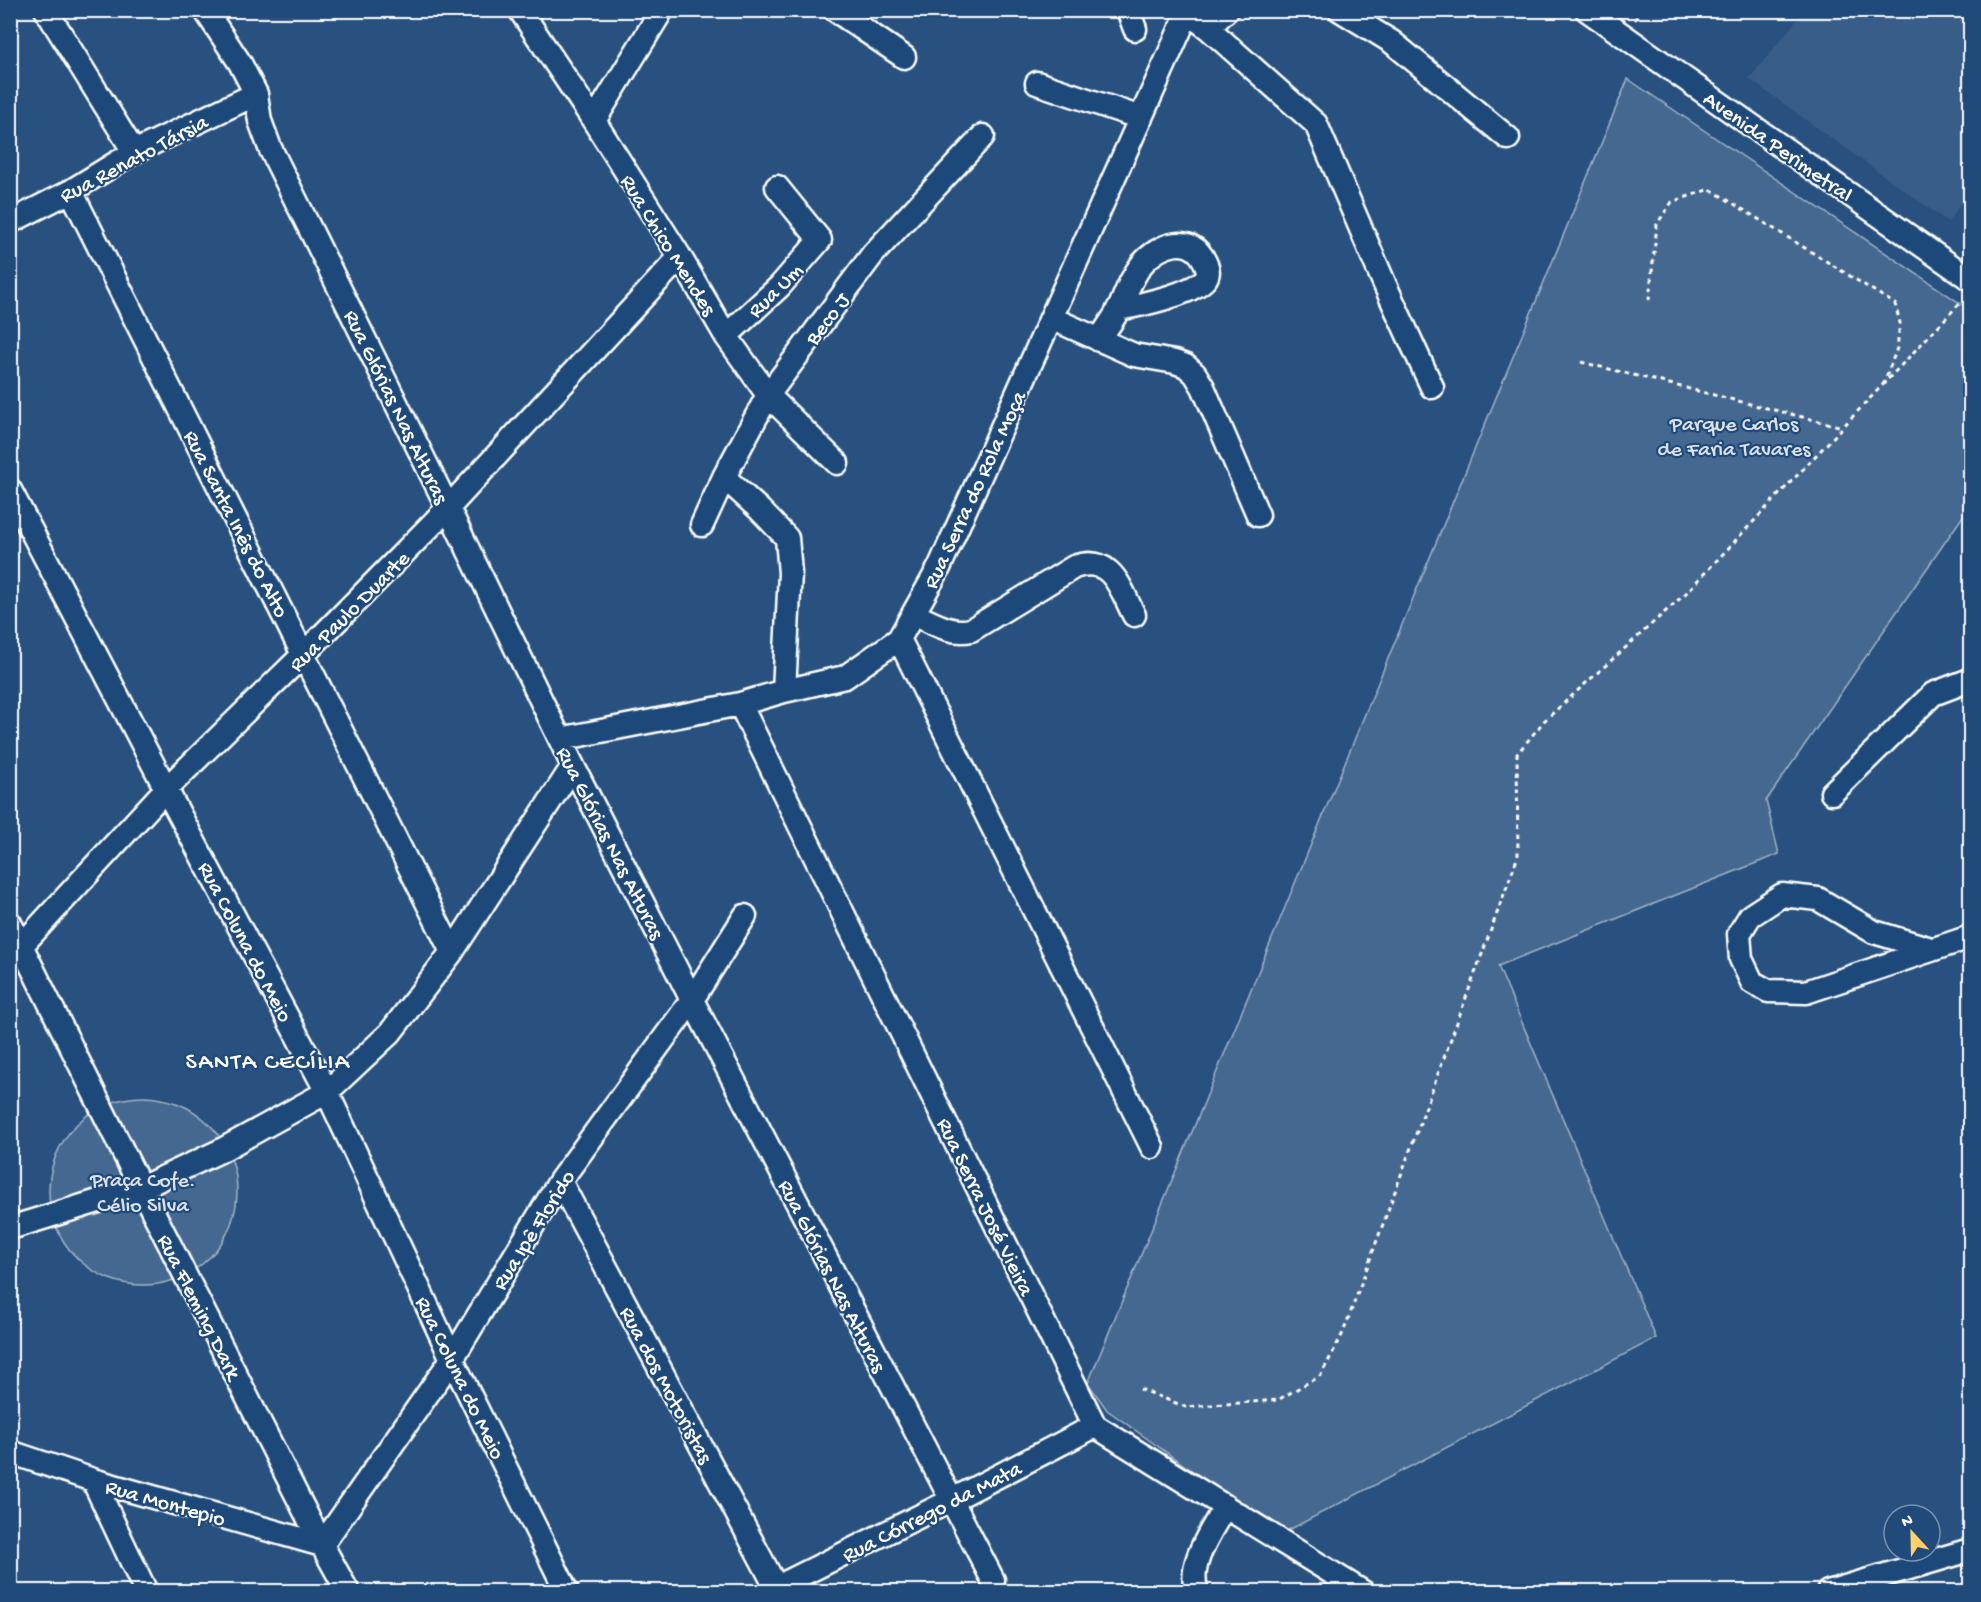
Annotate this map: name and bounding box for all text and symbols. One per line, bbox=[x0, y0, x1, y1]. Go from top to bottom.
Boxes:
street label: Avenida Perimetral bbox=[1697, 87, 1857, 210]
street label: Rua Renato Társia bbox=[56, 110, 214, 211]
street label: Rua Chico Mendes bbox=[613, 171, 721, 322]
street label: Rua Um bbox=[744, 258, 810, 325]
street label: Beco J bbox=[801, 288, 858, 352]
street label: Rua Glórias Nas Alturas bbox=[336, 307, 453, 510]
street label: Rua Serra do Rola Moça bbox=[919, 387, 1034, 594]
park label: Parque Carlos de Faria Tavares bbox=[1658, 413, 1811, 464]
street label: Rua Santa Inês do Alto bbox=[176, 427, 293, 623]
street label: Rua Paulo Duarte bbox=[285, 546, 417, 679]
street label: Rua Glórias Nas Alturas bbox=[549, 743, 669, 945]
street label: Rua Coluna do Meio bbox=[190, 858, 297, 1028]
district label: SANTA CECÍLIA bbox=[186, 1049, 351, 1078]
street label: Rua Serra José Vieira bbox=[929, 1115, 1038, 1302]
street label: Rua Ipê Florido bbox=[488, 1166, 583, 1296]
park label: Praça Cofe. Célio Silva bbox=[89, 1169, 196, 1220]
street label: Rua Glórias Nas Alturas bbox=[771, 1176, 891, 1378]
street label: Rua Fleming Dark bbox=[150, 1231, 246, 1387]
street label: Rua Coluna do Meio bbox=[408, 1293, 509, 1464]
street label: Rua dos Motoristas bbox=[612, 1303, 717, 1470]
street label: Rua Córrego da Mata bbox=[839, 1457, 1027, 1570]
street label: Rua Montepio bbox=[102, 1475, 228, 1534]
north arrow bbox=[1882, 1503, 1942, 1563]
text: N bbox=[1899, 1511, 1917, 1533]

